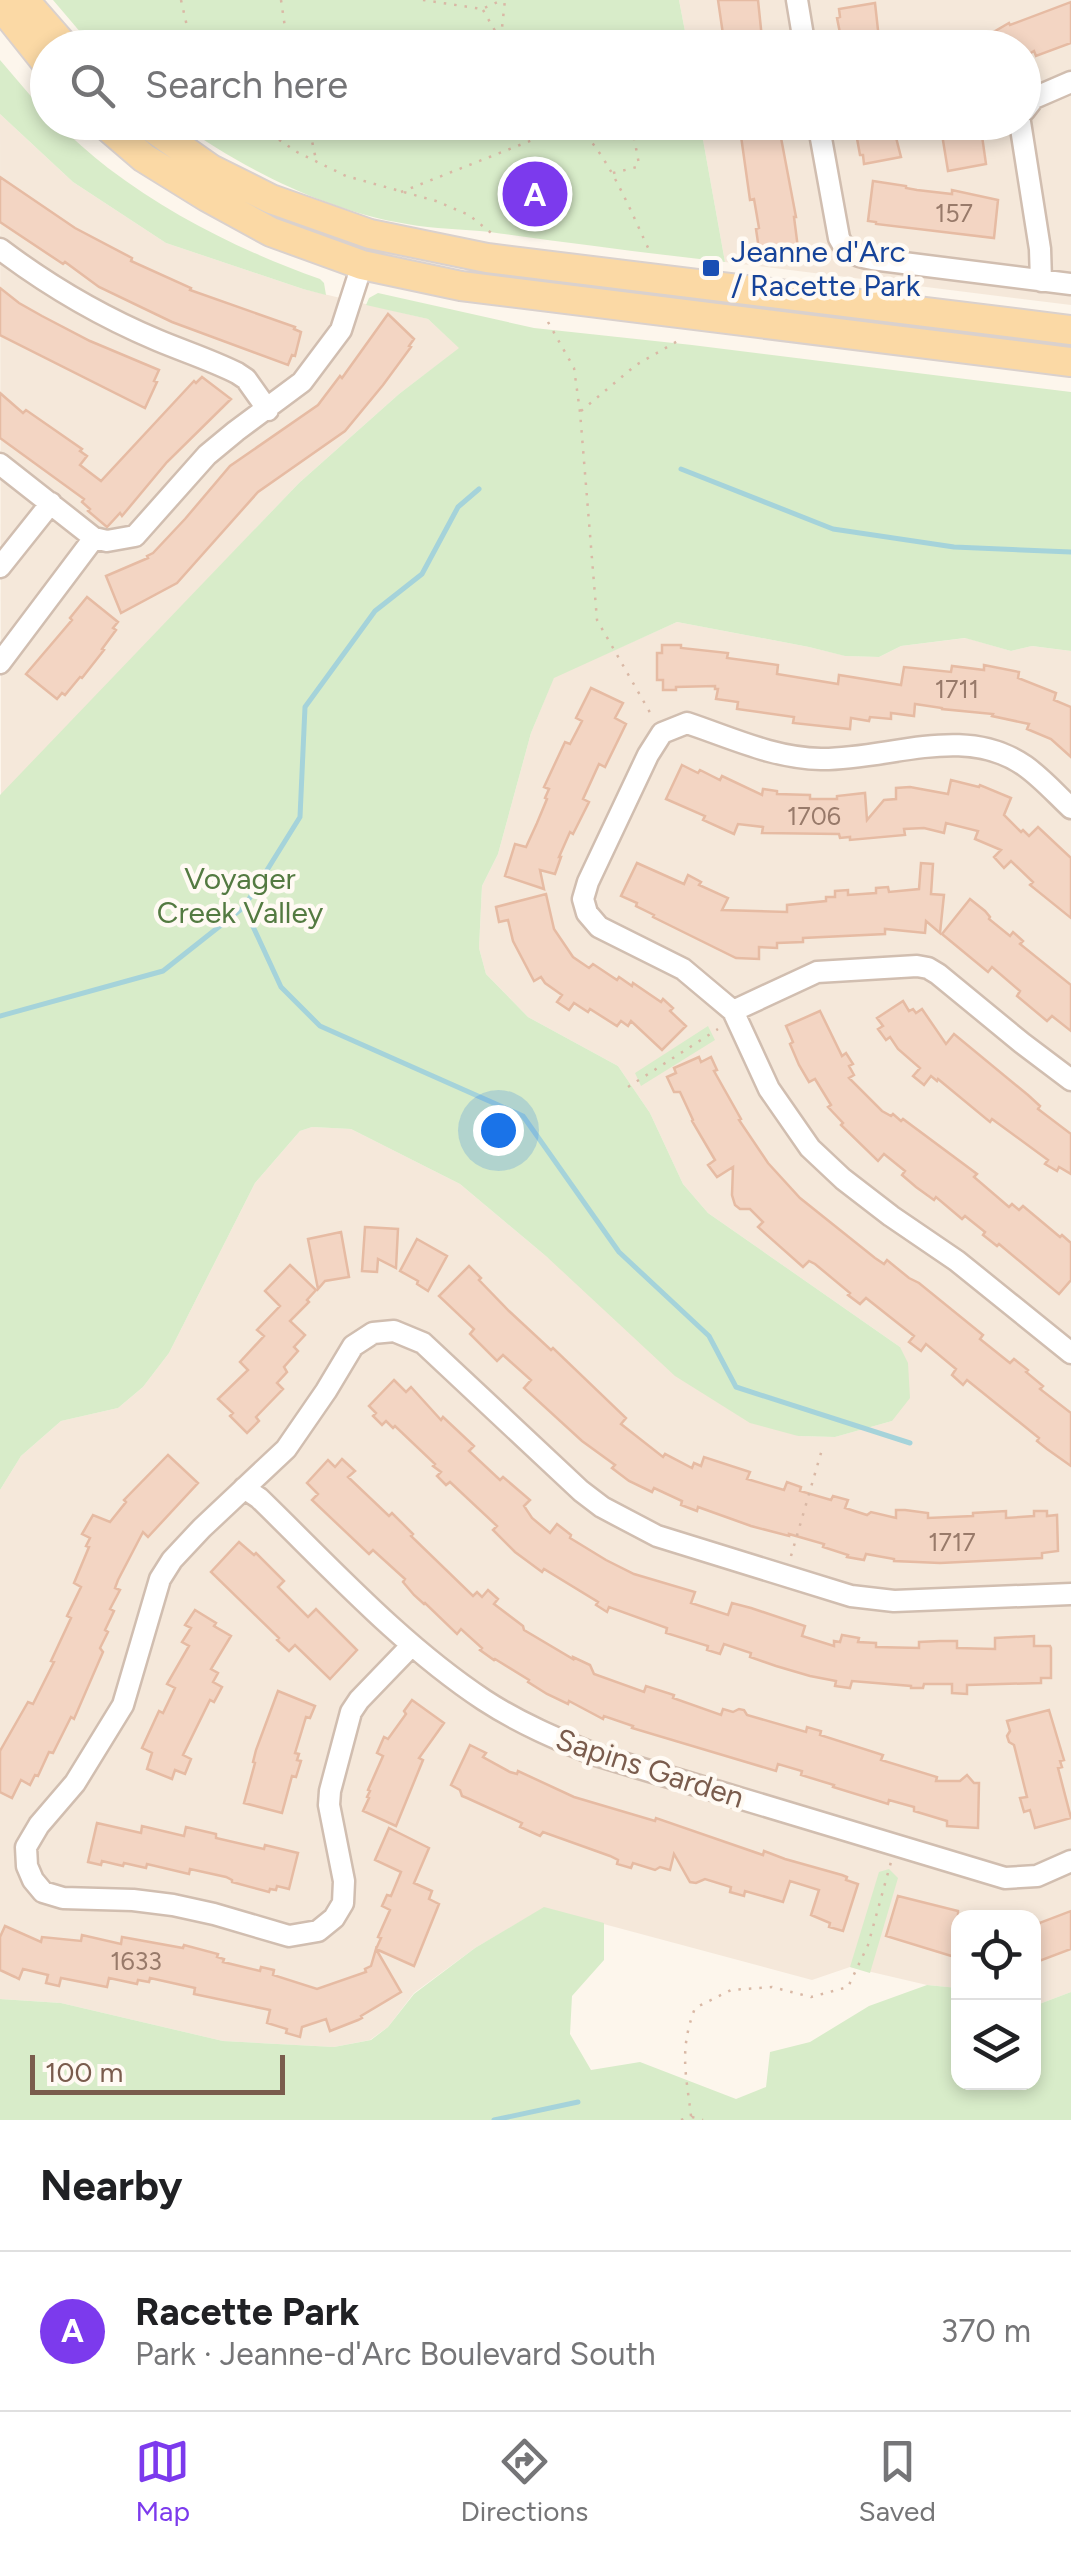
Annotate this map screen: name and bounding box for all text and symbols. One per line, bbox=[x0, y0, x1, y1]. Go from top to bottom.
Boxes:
search box bbox=[30, 30, 1041, 140]
icon: search bbox=[65, 58, 120, 113]
text: Search here bbox=[145, 62, 348, 108]
pin: A bbox=[502, 156, 568, 232]
house number: 157 bbox=[935, 198, 973, 228]
place label: Jeanne d'Arc / Racette Park bbox=[731, 233, 921, 304]
marker: Jeanne d'Arc / Racette Park bbox=[700, 257, 722, 279]
house number: 1711 bbox=[935, 674, 979, 704]
house number: 1706 bbox=[787, 801, 841, 831]
park label: Voyager Creek Valley bbox=[157, 860, 323, 931]
your location bbox=[473, 1105, 524, 1156]
house number: 1717 bbox=[928, 1527, 976, 1557]
street label: Sapins Garden bbox=[551, 1720, 749, 1816]
map controls bbox=[951, 1910, 1041, 2090]
button: locate bbox=[951, 1910, 1041, 2000]
house number: 1633 bbox=[110, 1946, 162, 1976]
button: layers bbox=[951, 2000, 1041, 2090]
scale bar bbox=[30, 2050, 285, 2094]
text: 100 m bbox=[45, 2055, 123, 2089]
text: Nearby bbox=[40, 2160, 182, 2211]
text: Racette Park bbox=[135, 2289, 360, 2335]
text: A bbox=[61, 2312, 84, 2350]
text: 370 m bbox=[941, 2312, 1031, 2350]
text: Park · Jeanne-d'Arc Boulevard South bbox=[135, 2335, 656, 2373]
tab: Map bbox=[135, 2434, 190, 2528]
tab: Directions bbox=[461, 2434, 588, 2528]
tab: Saved bbox=[859, 2434, 936, 2528]

